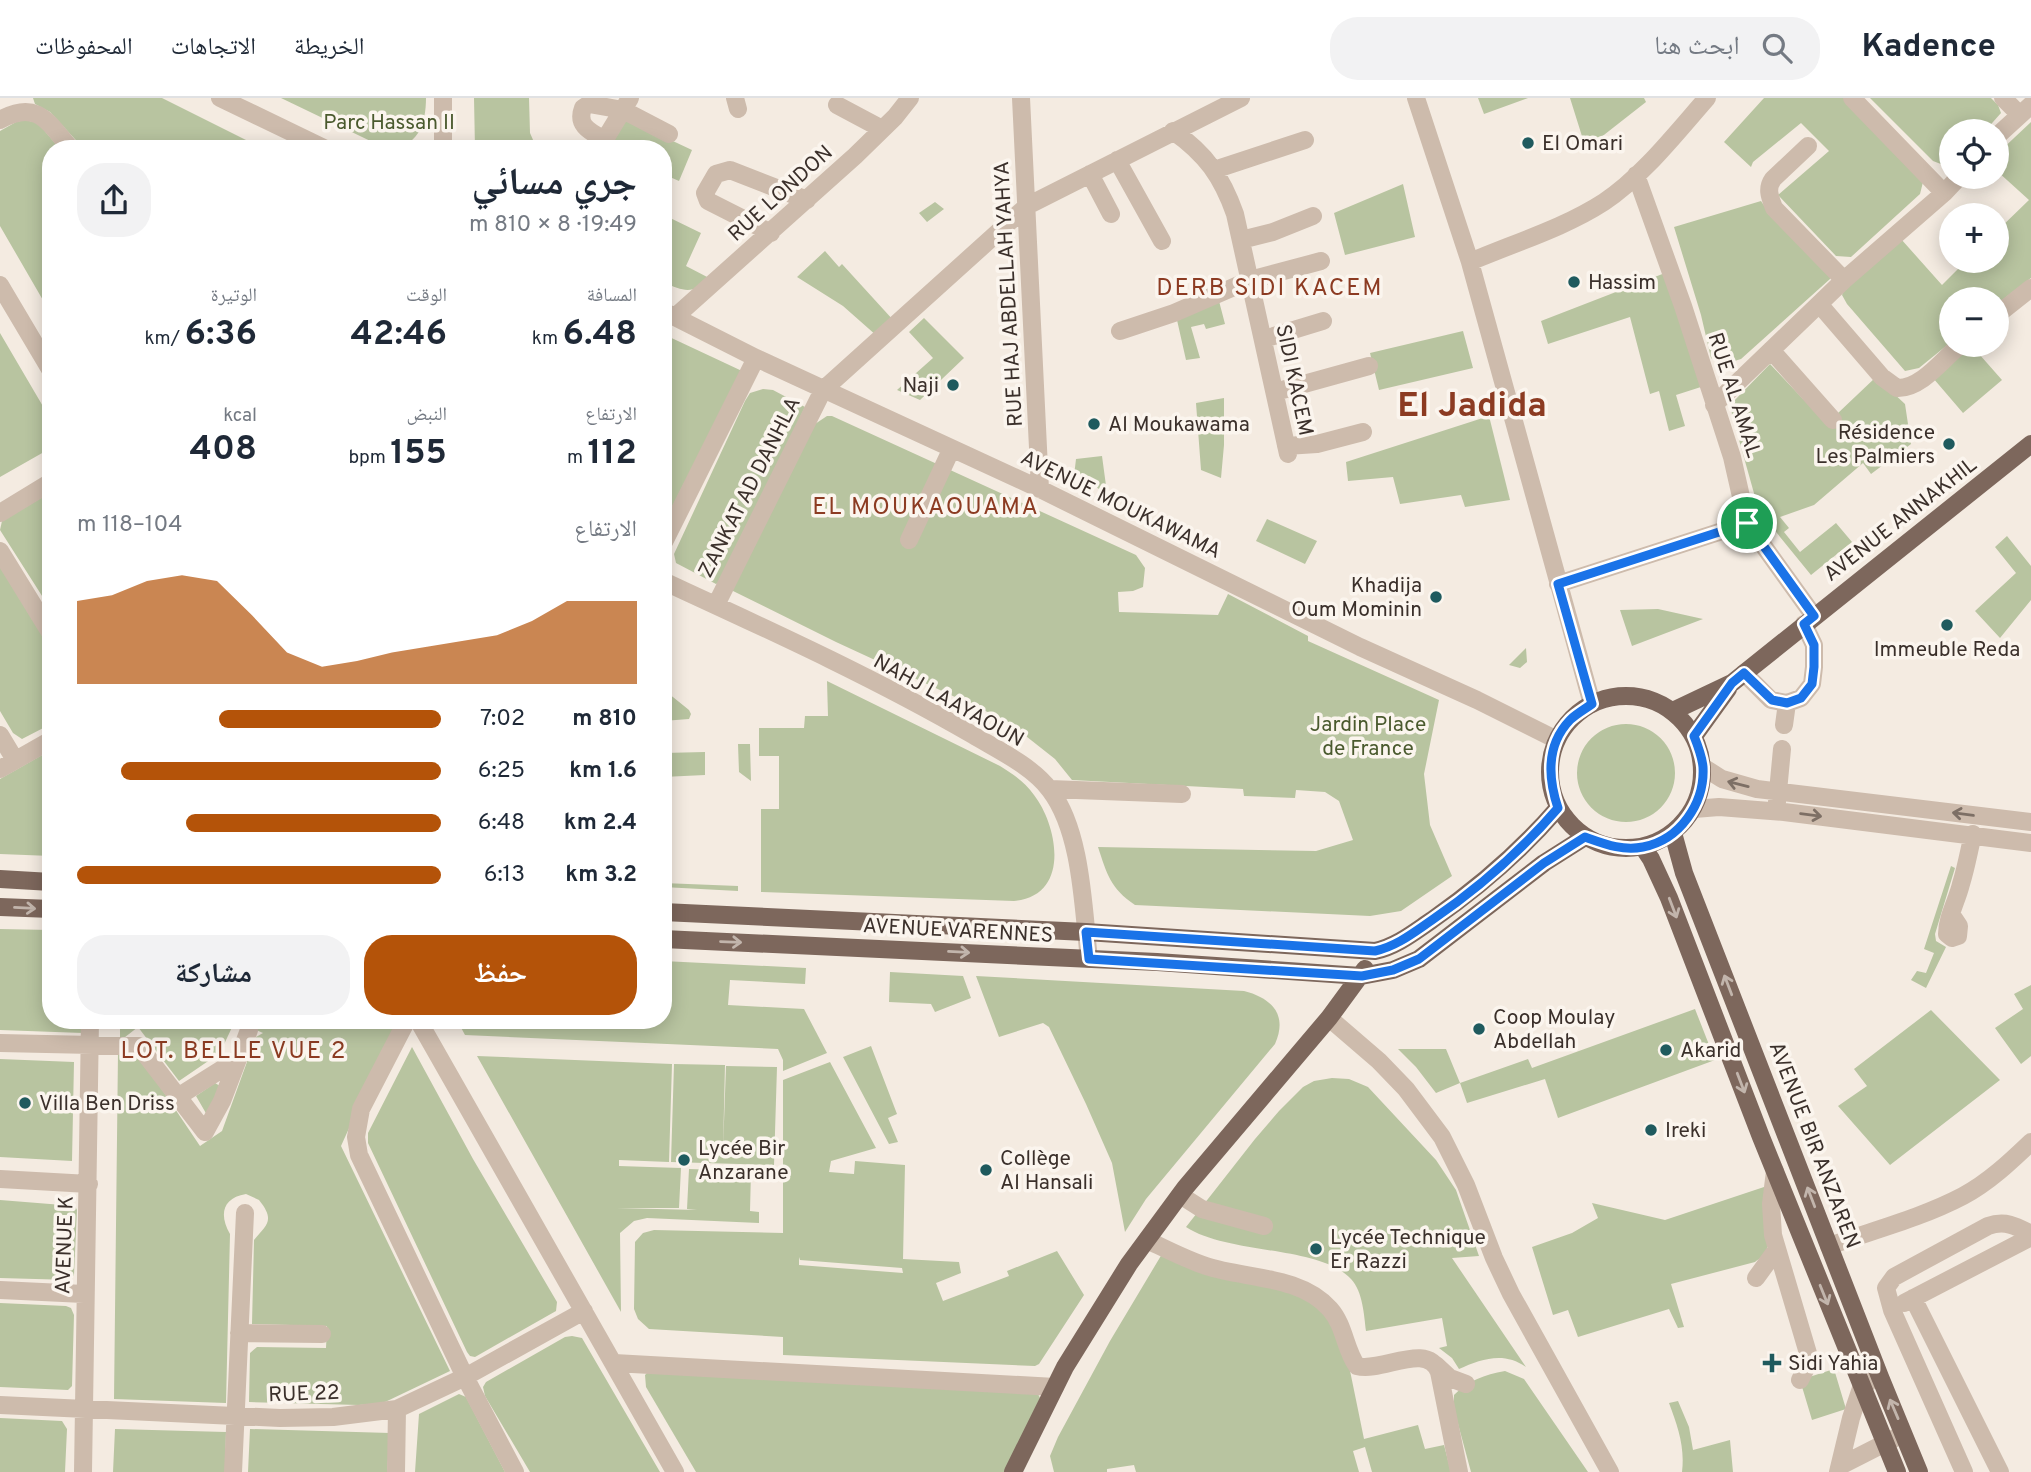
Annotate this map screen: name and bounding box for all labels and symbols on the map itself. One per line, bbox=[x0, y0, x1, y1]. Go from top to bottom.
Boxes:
park label: Parc Hassan II bbox=[323, 110, 455, 137]
place label: El Omari bbox=[1542, 131, 1623, 158]
marker: El Omari bbox=[1520, 135, 1536, 151]
street label: RUE LONDON bbox=[723, 140, 839, 248]
street label: RUE HAJ ABDELLAH YAHYA bbox=[989, 160, 1030, 428]
place label: Hassim bbox=[1588, 270, 1656, 297]
district label: DERB SIDI KACEM bbox=[1156, 274, 1384, 304]
marker: Hassim bbox=[1566, 274, 1582, 290]
street label: SIDI KACEM bbox=[1269, 322, 1319, 439]
street label: RUE AL AMAL bbox=[1701, 329, 1767, 462]
place label: Naji bbox=[902, 373, 939, 400]
marker: Naji bbox=[945, 377, 961, 393]
district label: El Jadida bbox=[1397, 385, 1547, 429]
street label: ZANKAT AD DANHLA bbox=[693, 393, 808, 583]
place label: Al Moukawama bbox=[1108, 412, 1250, 439]
marker: Al Moukawama bbox=[1086, 416, 1102, 432]
place label: Résidence Les Palmiers bbox=[1816, 420, 1935, 471]
marker: Résidence Les Palmiers bbox=[1941, 436, 1957, 452]
street label: AVENUE MOUKAWAMA bbox=[1016, 445, 1225, 566]
street label: AVENUE ANNAKHIL bbox=[1819, 452, 1983, 588]
district label: EL MOUKAOUAMA bbox=[812, 493, 1040, 523]
pin bbox=[1717, 493, 1777, 553]
place label: Khadija Oum Mominin bbox=[1291, 573, 1422, 624]
marker: Khadija Oum Mominin bbox=[1428, 589, 1444, 605]
marker: Immeuble Reda bbox=[1939, 617, 1955, 633]
place label: Immeuble Reda bbox=[1874, 637, 2020, 664]
street label: NAHJ LAAYAOUN bbox=[868, 649, 1028, 754]
park label: Jardin Place de France bbox=[1310, 712, 1426, 763]
one-way arrow bbox=[1727, 777, 1750, 790]
one-way arrow bbox=[1952, 807, 1975, 820]
one-way arrow bbox=[1799, 809, 1821, 822]
one-way arrow bbox=[1668, 897, 1681, 918]
one-way arrow bbox=[14, 902, 36, 915]
street label: AVENUE VARENNES bbox=[862, 913, 1054, 950]
one-way arrow bbox=[720, 935, 743, 948]
one-way arrow bbox=[947, 946, 970, 959]
one-way arrow bbox=[1721, 975, 1734, 996]
place label: Coop Moulay Abdellah bbox=[1493, 1005, 1615, 1056]
marker: Coop Moulay Abdellah bbox=[1471, 1021, 1487, 1037]
district label: LOT. BELLE VUE 2 bbox=[120, 1037, 348, 1067]
place label: Akarid bbox=[1680, 1038, 1741, 1065]
street label: AVENUE BIR ANZAREN bbox=[1762, 1038, 1866, 1253]
marker: Akarid bbox=[1658, 1042, 1674, 1058]
one-way arrow bbox=[1735, 1072, 1748, 1094]
place label: Villa Ben Driss bbox=[39, 1091, 175, 1118]
marker: Villa Ben Driss bbox=[17, 1095, 33, 1111]
place label: Ireki bbox=[1665, 1118, 1706, 1145]
marker: Ireki bbox=[1643, 1122, 1659, 1138]
place label: Lycée Bir Anzarane bbox=[698, 1136, 789, 1187]
place label: Collège Al Hansali bbox=[1000, 1146, 1093, 1197]
marker: Lycée Bir Anzarane bbox=[676, 1152, 692, 1168]
marker: Collège Al Hansali bbox=[978, 1162, 994, 1178]
one-way arrow bbox=[1803, 1187, 1816, 1209]
street label: AVENUE K bbox=[50, 1195, 81, 1295]
place label: Lycée Technique Er Razzi bbox=[1330, 1225, 1486, 1276]
marker: Lycée Technique Er Razzi bbox=[1308, 1241, 1324, 1257]
one-way arrow bbox=[1819, 1283, 1832, 1305]
place label: Sidi Yahia bbox=[1788, 1351, 1878, 1378]
marker: Sidi Yahia bbox=[1762, 1353, 1782, 1373]
street label: RUE 22 bbox=[268, 1380, 340, 1409]
one-way arrow bbox=[1886, 1399, 1899, 1420]

